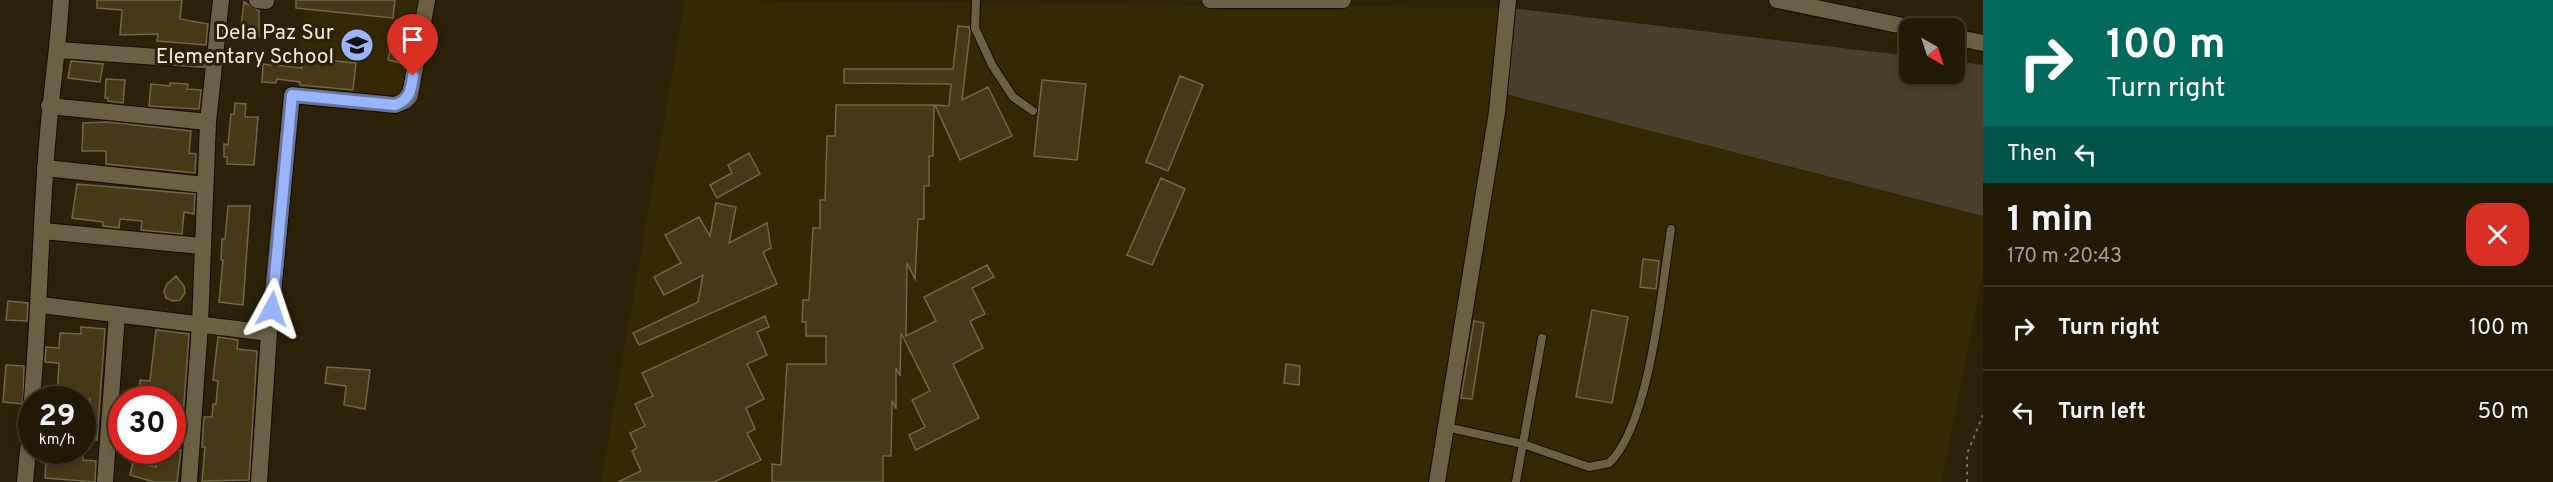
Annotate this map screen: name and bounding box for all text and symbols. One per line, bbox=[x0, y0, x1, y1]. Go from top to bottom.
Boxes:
pin bbox=[387, 14, 438, 76]
north arrow bbox=[1899, 18, 1965, 84]
map controls bbox=[1899, 18, 1965, 84]
place label: Dela Paz Sur Elementary School bbox=[156, 20, 334, 71]
text: 100 m bbox=[2106, 20, 2225, 73]
icon: arrive bbox=[396, 23, 429, 56]
icon: right bbox=[2007, 24, 2085, 102]
school or university icon: Dela Paz Sur Elementary School bbox=[339, 27, 375, 63]
text: Turn right bbox=[2106, 72, 2225, 106]
icon: left bbox=[2069, 138, 2102, 171]
text: Then bbox=[2007, 141, 2057, 168]
text: 1 min bbox=[2007, 198, 2093, 244]
button: close bbox=[2466, 203, 2529, 266]
text: 170 m · 20:43 bbox=[2007, 244, 2122, 270]
position arrow bbox=[240, 277, 304, 341]
icon: right bbox=[2007, 312, 2040, 345]
text: Turn right bbox=[2058, 315, 2160, 342]
text: 100 m bbox=[2469, 315, 2529, 342]
speed limit sign: 30 bbox=[108, 386, 186, 464]
icon: left bbox=[2007, 396, 2040, 429]
text: 29 bbox=[39, 399, 75, 436]
text: Turn left bbox=[2058, 399, 2146, 426]
text: 50 m bbox=[2477, 399, 2529, 426]
text: km/h bbox=[39, 431, 75, 450]

